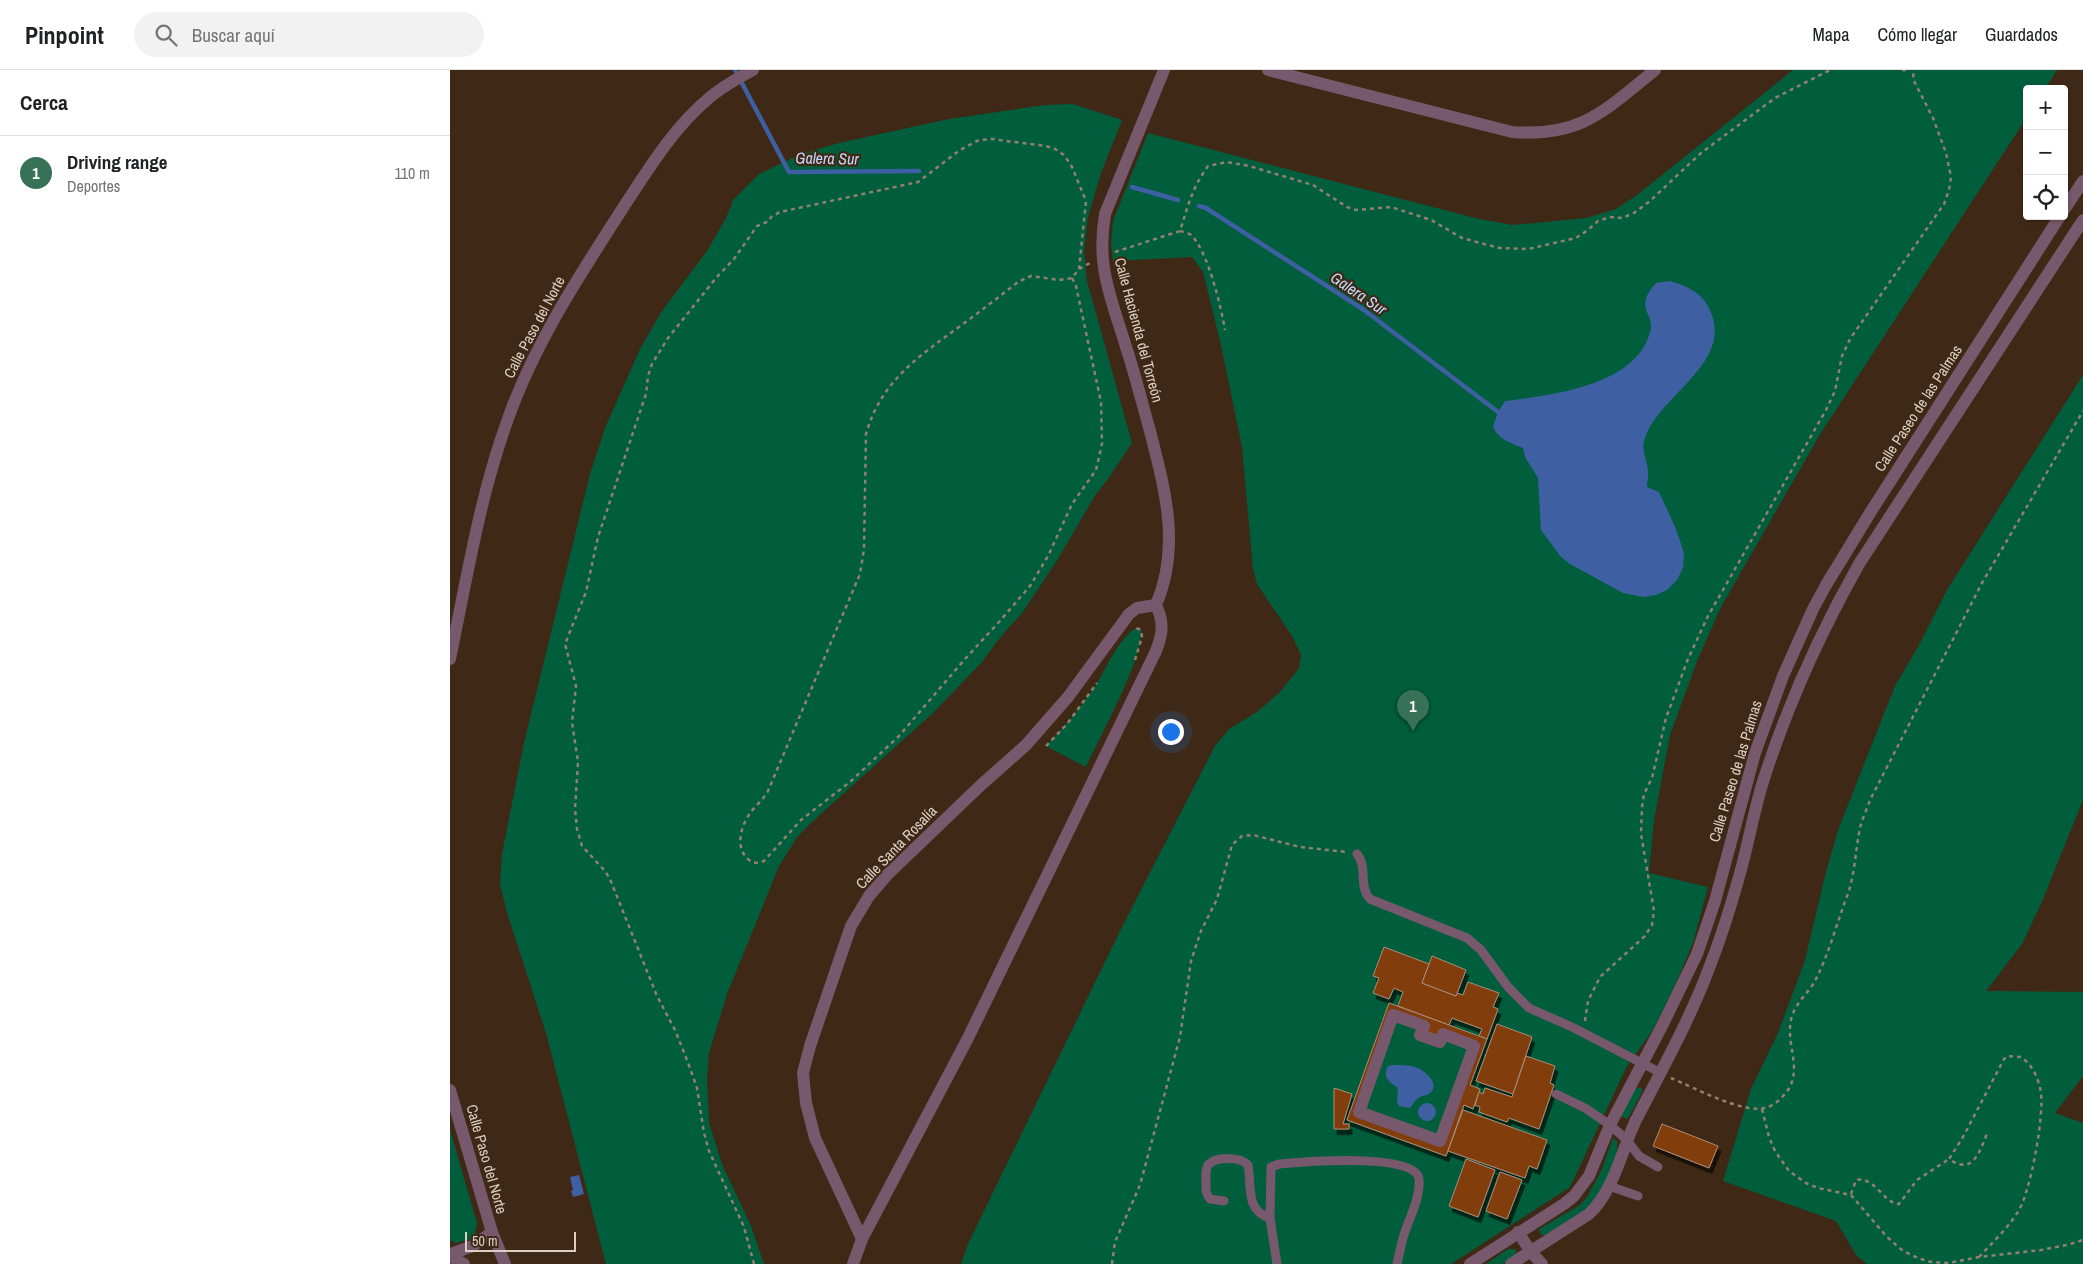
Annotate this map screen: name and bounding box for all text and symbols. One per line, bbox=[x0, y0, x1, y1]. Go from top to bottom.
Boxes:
search box bbox=[134, 12, 484, 57]
text: Pinpoint bbox=[25, 19, 104, 51]
icon: search bbox=[152, 21, 180, 49]
text: Buscar aquí bbox=[192, 22, 275, 48]
text: Mapa bbox=[1812, 22, 1849, 47]
text: Cómo llegar bbox=[1877, 22, 1957, 47]
text: Guardados bbox=[1985, 22, 2058, 47]
map controls bbox=[2023, 85, 2068, 220]
button: + bbox=[2023, 85, 2068, 130]
text: Cerca bbox=[20, 88, 68, 117]
button: − bbox=[2023, 130, 2068, 175]
water label: Galera Sur bbox=[795, 146, 860, 170]
text: Driving range bbox=[67, 149, 167, 175]
text: 1 bbox=[32, 162, 40, 184]
text: 110 m bbox=[394, 162, 430, 184]
text: Deportes bbox=[67, 175, 120, 197]
button: locate bbox=[2023, 175, 2068, 220]
street label: Calle Hacienda del Torreón bbox=[1110, 255, 1168, 405]
water label: Galera Sur bbox=[1327, 266, 1392, 320]
street label: Calle Paso del Norte bbox=[498, 272, 570, 382]
street label: Calle Paseo de las Palmas bbox=[1869, 341, 1967, 475]
pin: 1 bbox=[1397, 690, 1429, 731]
street label: Calle Paseo de las Palmas bbox=[1703, 698, 1767, 844]
your location bbox=[1158, 719, 1184, 745]
street label: Calle Santa Rosalía bbox=[851, 800, 941, 893]
street label: Calle Paso del Norte bbox=[461, 1102, 513, 1216]
scale bar bbox=[465, 1229, 576, 1252]
text: 50 m bbox=[472, 1232, 498, 1250]

